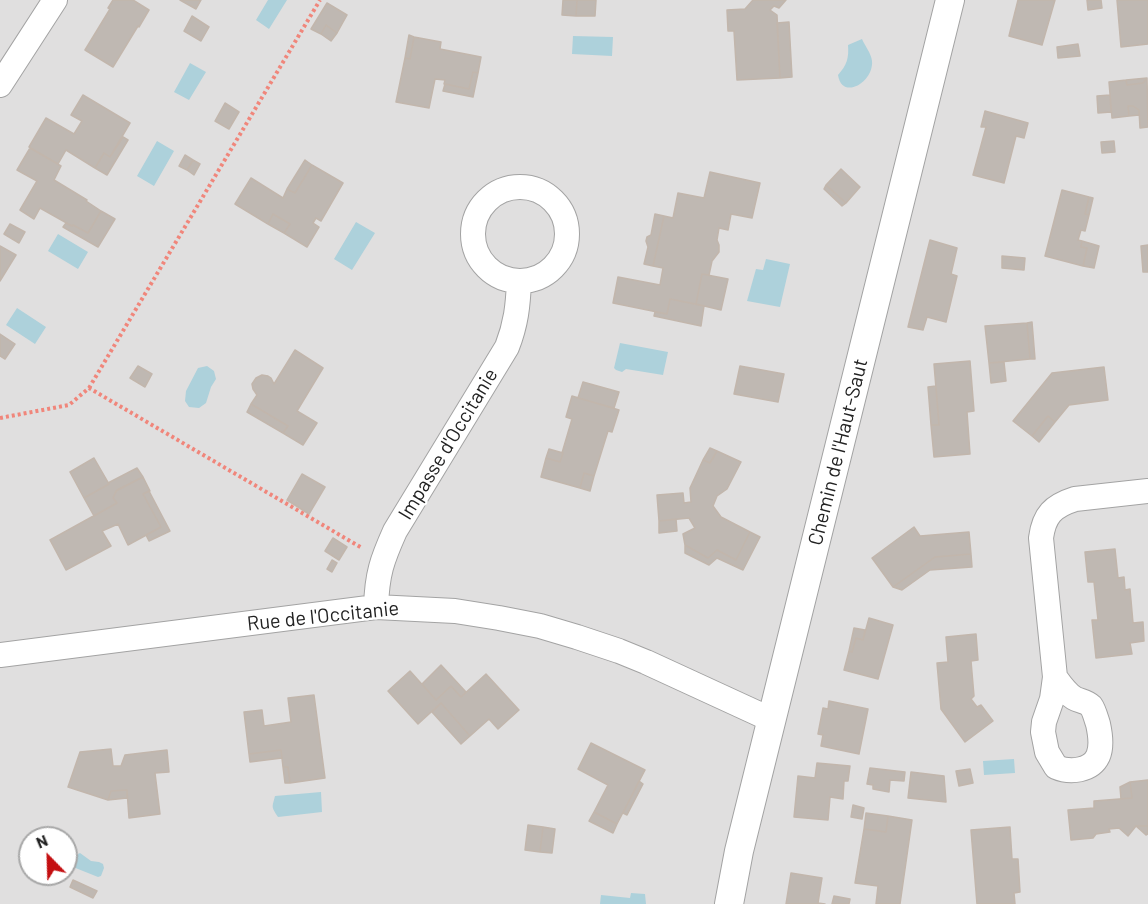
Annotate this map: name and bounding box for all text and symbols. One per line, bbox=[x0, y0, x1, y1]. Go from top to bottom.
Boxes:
street label: Chemin de l'Haut-Saut bbox=[803, 356, 873, 548]
street label: Impasse d'Occitanie bbox=[393, 364, 503, 524]
street label: Rue de l'Occitanie bbox=[246, 596, 400, 636]
north arrow bbox=[18, 826, 78, 886]
text: N bbox=[33, 830, 50, 852]

